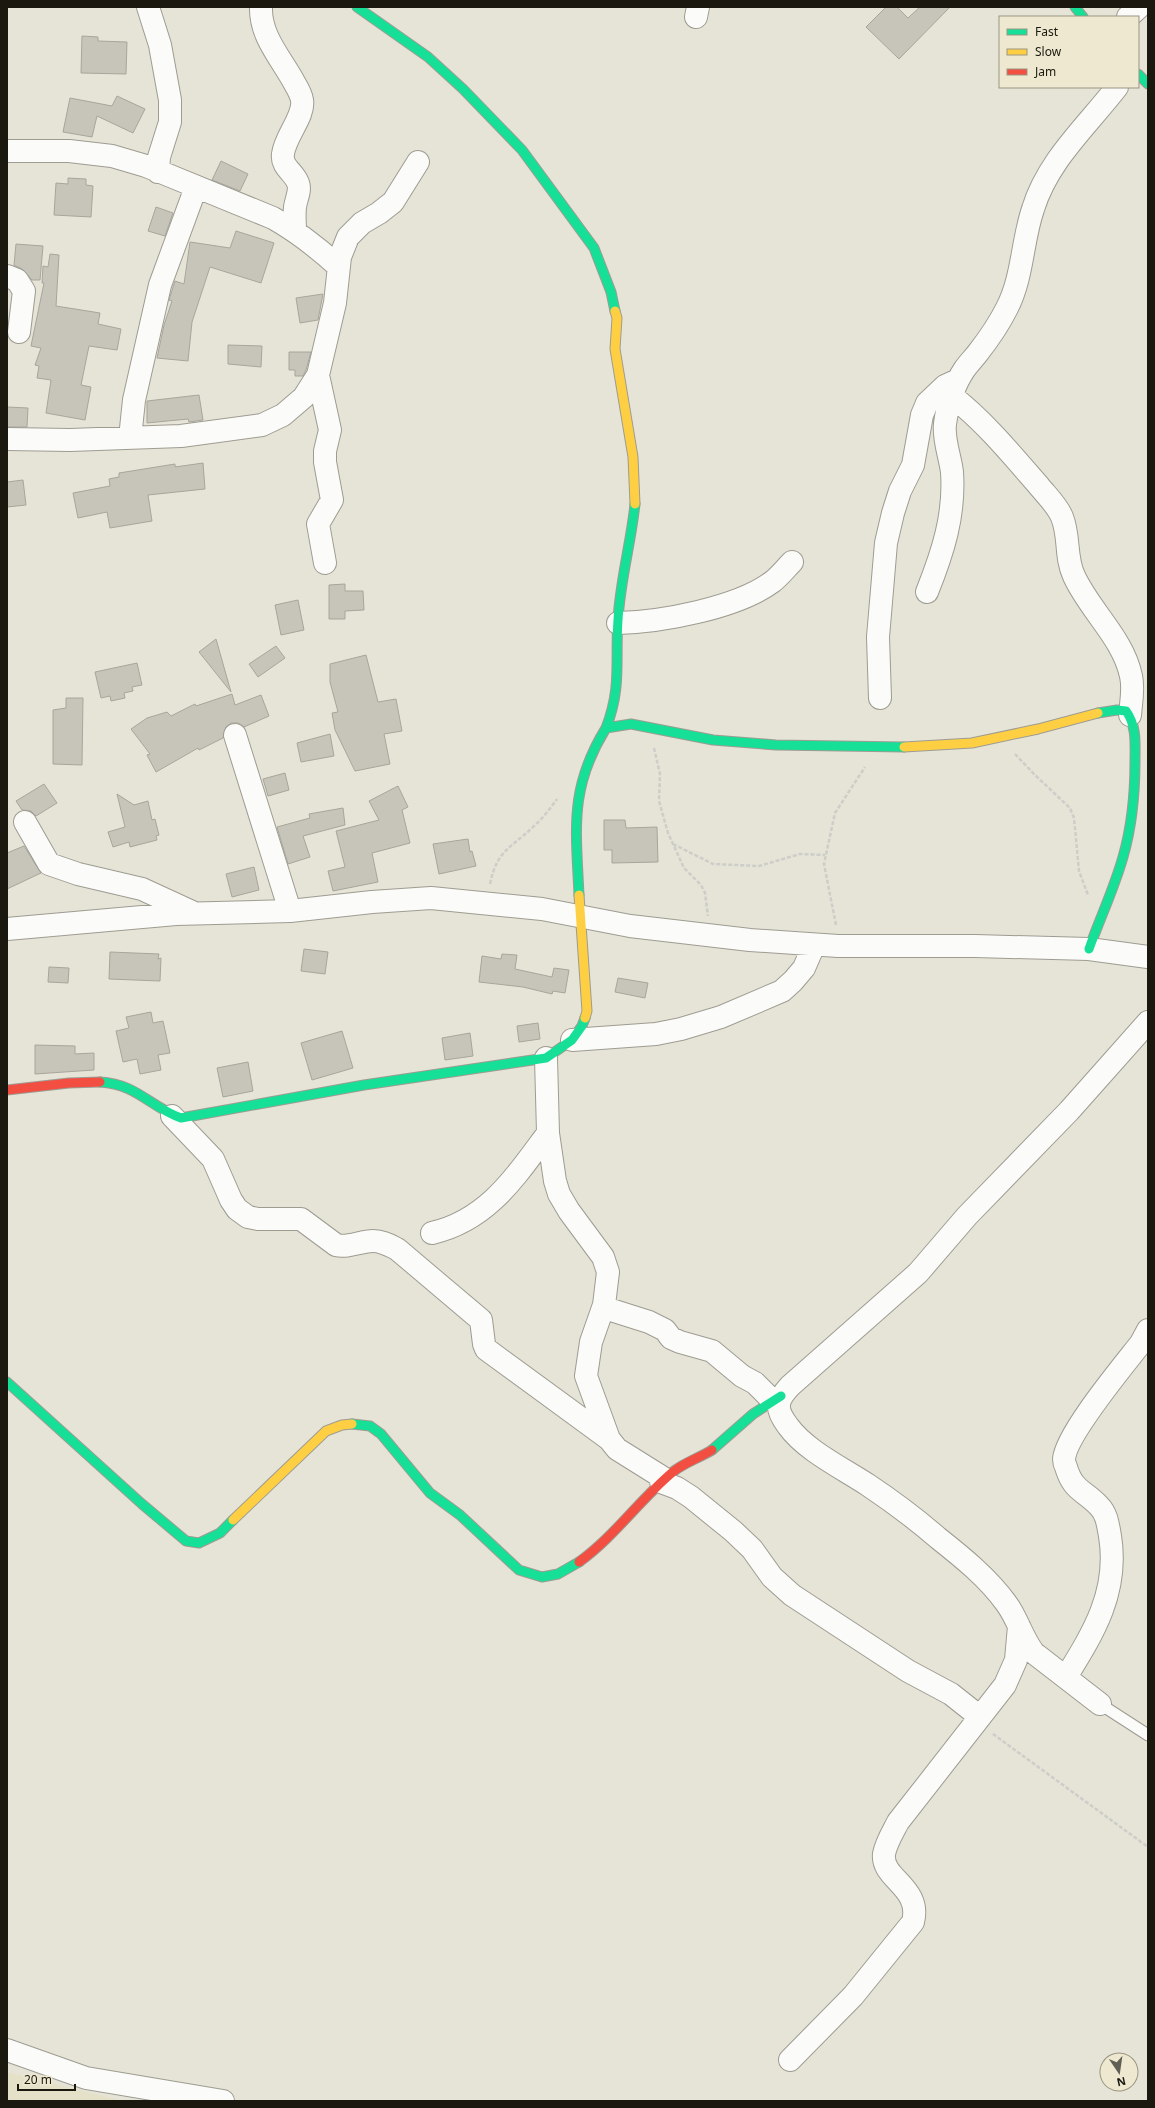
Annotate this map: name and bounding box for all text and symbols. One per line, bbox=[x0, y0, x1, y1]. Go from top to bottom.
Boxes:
legend bbox=[999, 16, 1139, 88]
text: Fast bbox=[1035, 23, 1059, 40]
text: Slow bbox=[1035, 43, 1062, 60]
text: Jam bbox=[1034, 63, 1056, 80]
north arrow bbox=[1099, 2052, 1139, 2092]
scale bar bbox=[18, 2066, 75, 2092]
text: 20 m bbox=[24, 2071, 52, 2088]
text: N bbox=[1115, 2074, 1127, 2091]

